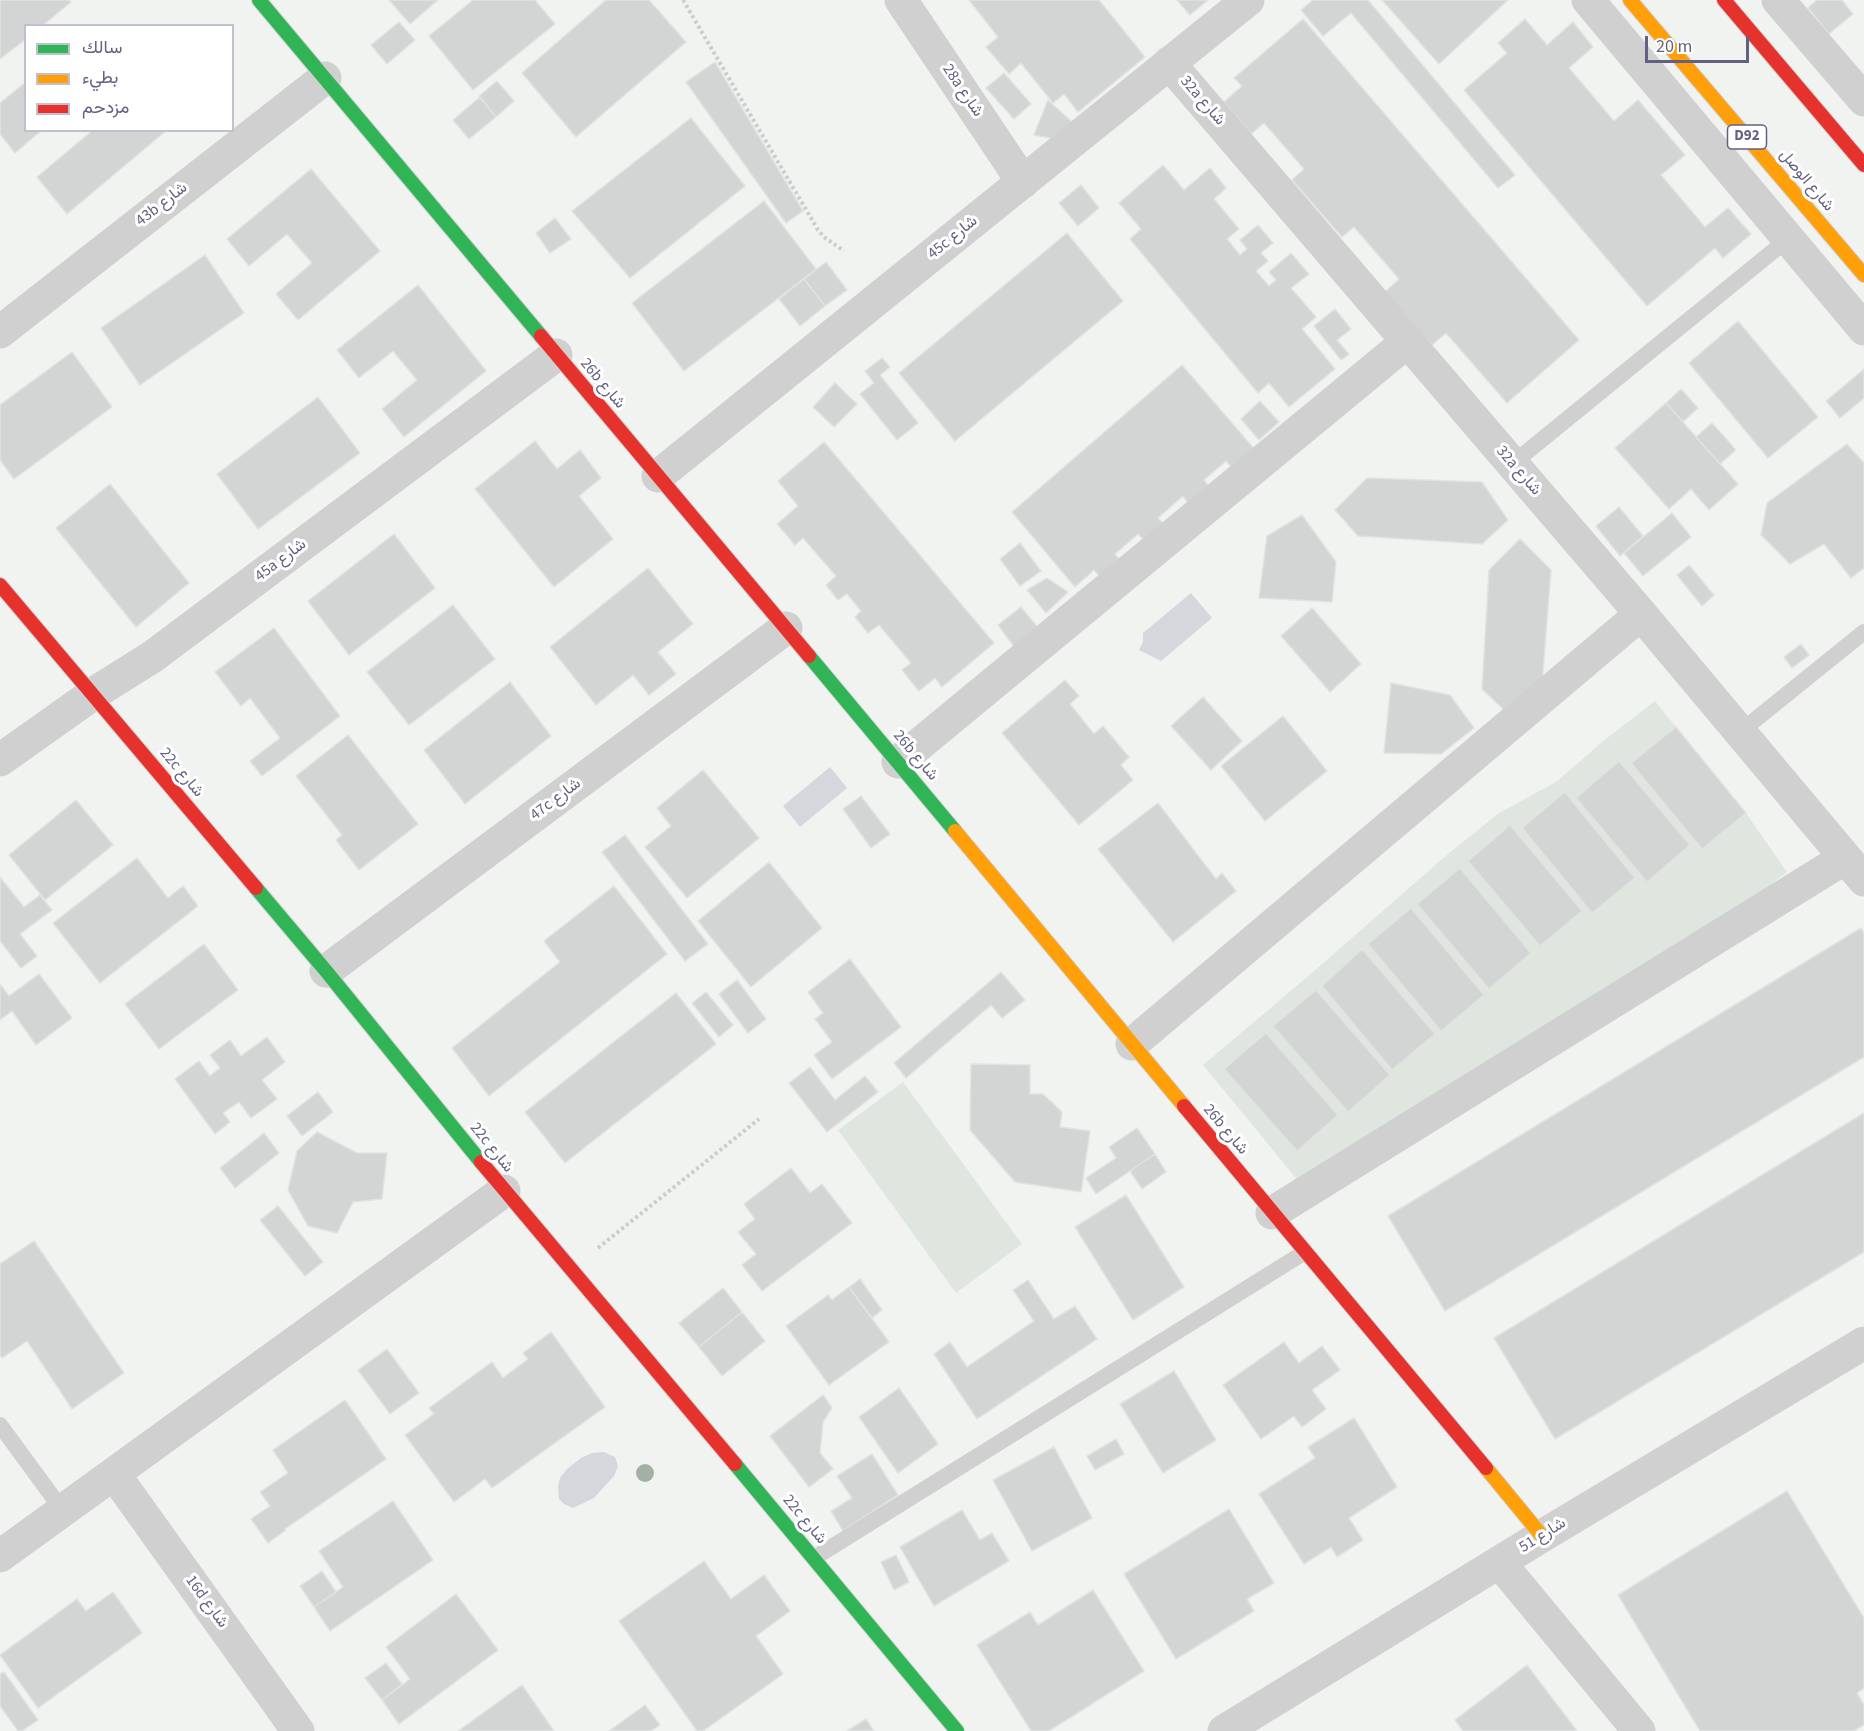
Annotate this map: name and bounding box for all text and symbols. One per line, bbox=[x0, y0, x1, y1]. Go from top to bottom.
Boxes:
legend bbox=[24, 24, 234, 132]
scale bar bbox=[1648, 24, 1752, 62]
text: 20 m bbox=[1656, 34, 1692, 59]
text: سالك bbox=[82, 35, 122, 60]
street label: 28a شارع bbox=[937, 61, 987, 121]
text: بطيء bbox=[82, 65, 118, 90]
street label: 32a شارع bbox=[1175, 72, 1229, 130]
text: مزدحم bbox=[82, 95, 129, 120]
road number: D92 bbox=[1728, 125, 1766, 149]
street label: شارع الوصل bbox=[1775, 146, 1837, 216]
street label: 43b شارع bbox=[132, 179, 192, 231]
street label: 45c شارع bbox=[924, 212, 982, 264]
street label: 26b شارع bbox=[575, 355, 629, 413]
street label: 32a شارع bbox=[1491, 442, 1545, 500]
street label: 45a شارع bbox=[252, 535, 310, 587]
street label: 26b شارع bbox=[888, 727, 942, 785]
street label: 22c شارع bbox=[155, 744, 207, 802]
street label: 47c شارع bbox=[527, 775, 585, 825]
street label: 26b شارع bbox=[1198, 1101, 1252, 1159]
street label: 22c شارع bbox=[465, 1119, 517, 1177]
street label: 22c شارع bbox=[778, 1491, 830, 1549]
street label: شارع 51 bbox=[1516, 1514, 1570, 1558]
street label: 16d شارع bbox=[181, 1572, 231, 1632]

